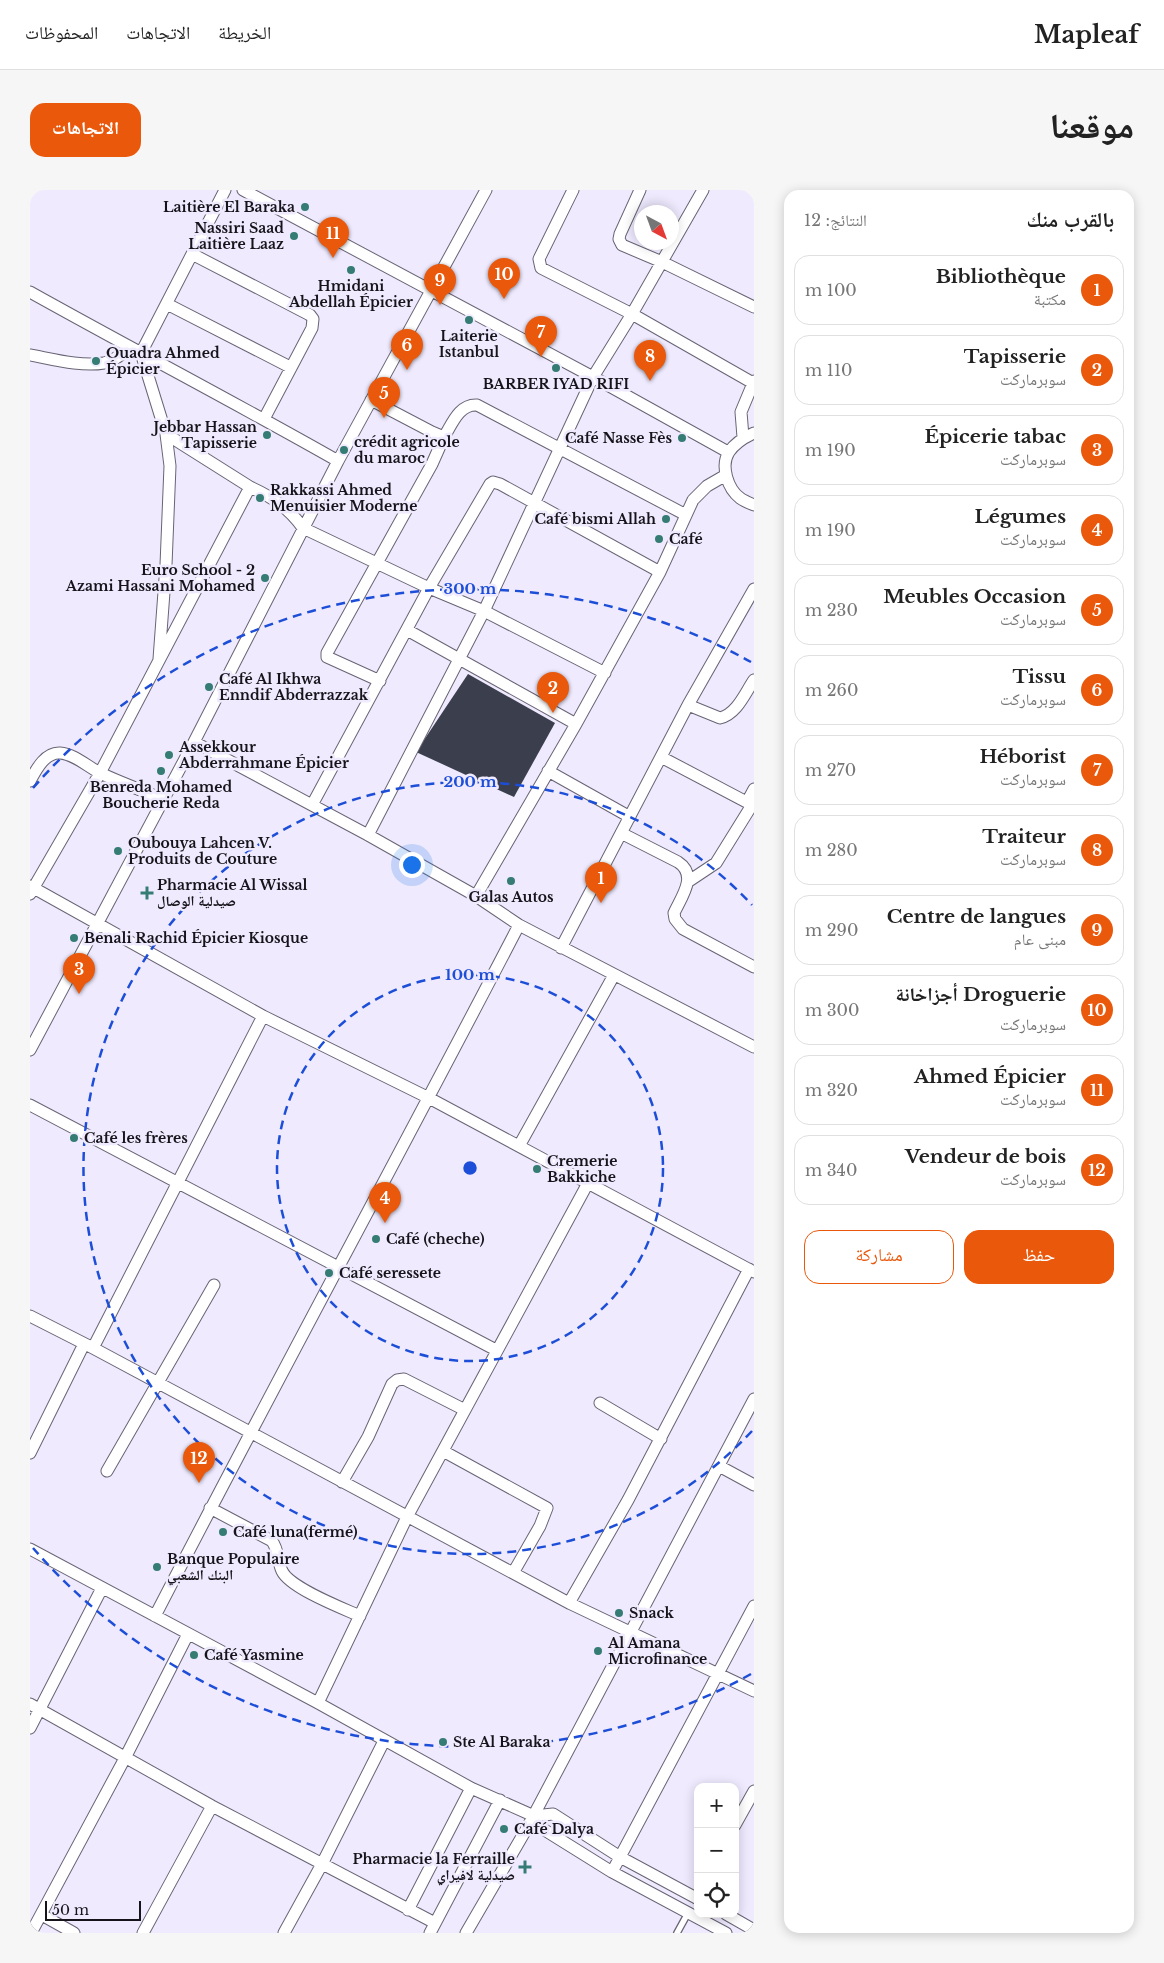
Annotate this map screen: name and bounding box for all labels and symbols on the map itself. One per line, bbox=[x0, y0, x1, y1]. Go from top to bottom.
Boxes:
place label: Laitière El Baraka bbox=[163, 198, 295, 216]
marker: Laitière El Baraka bbox=[299, 201, 311, 213]
north arrow bbox=[634, 205, 679, 250]
pin: 11 bbox=[317, 217, 349, 258]
place label: Nassiri Saad Laitière Laaz bbox=[188, 219, 284, 253]
marker: Nassiri Saad Laitière Laaz bbox=[288, 230, 300, 242]
pin: 10 bbox=[488, 258, 520, 299]
marker: Hmidani Abdellah Épicier bbox=[345, 264, 357, 276]
pin: 9 bbox=[424, 264, 456, 305]
place label: Hmidani Abdellah Épicier bbox=[288, 277, 413, 311]
marker: Laiterie Istanbul bbox=[463, 314, 475, 326]
pin: 7 bbox=[525, 316, 557, 357]
place label: Laiterie Istanbul bbox=[439, 327, 499, 361]
pin: 6 bbox=[391, 329, 423, 370]
pin: 8 bbox=[634, 340, 666, 381]
place label: Ouadra Ahmed Épicier bbox=[106, 344, 220, 378]
marker: Ouadra Ahmed Épicier bbox=[90, 355, 102, 367]
marker: BARBER IYAD RIFI bbox=[550, 362, 562, 374]
place label: BARBER IYAD RIFI bbox=[483, 375, 629, 393]
pin: 5 bbox=[368, 377, 400, 418]
place label: Jebbar Hassan Tapisserie bbox=[150, 418, 257, 452]
marker: Jebbar Hassan Tapisserie bbox=[261, 429, 273, 441]
place label: Café Nasse Fès bbox=[565, 429, 672, 447]
marker: Café Nasse Fès bbox=[676, 432, 688, 444]
place label: crédit agricole du maroc bbox=[354, 433, 460, 467]
marker: crédit agricole du maroc bbox=[338, 444, 350, 456]
place label: Rakkassi Ahmed Menuisier Moderne bbox=[270, 481, 417, 515]
marker: Rakkassi Ahmed Menuisier Moderne bbox=[254, 492, 266, 504]
place label: Café bismi Allah bbox=[535, 510, 656, 528]
marker: Café bismi Allah bbox=[660, 513, 672, 525]
place label: Café bbox=[669, 530, 703, 548]
marker: Café bbox=[653, 533, 665, 545]
place label: Euro School - 2 Azami Hassani Mohamed bbox=[65, 561, 255, 595]
marker: Euro School - 2 Azami Hassani Mohamed bbox=[259, 572, 271, 584]
text: 300 m bbox=[444, 579, 497, 598]
place label: Café Al Ikhwa Enndif Abderrazzak bbox=[219, 670, 369, 704]
pin: 2 bbox=[537, 672, 569, 713]
marker: Café Al Ikhwa Enndif Abderrazzak bbox=[203, 681, 215, 693]
place label: Assekkour Abderrahmane Épicier bbox=[178, 738, 349, 772]
marker: Assekkour Abderrahmane Épicier bbox=[163, 749, 175, 761]
marker: Benreda Mohamed Boucherie Reda bbox=[155, 765, 167, 777]
text: 200 m bbox=[444, 772, 497, 791]
place label: Benreda Mohamed Boucherie Reda bbox=[90, 778, 233, 812]
place label: Oubouya Lahcen V. Produits de Couture bbox=[128, 834, 277, 868]
marker: Oubouya Lahcen V. Produits de Couture bbox=[112, 845, 124, 857]
your location bbox=[399, 852, 425, 878]
pin: 1 bbox=[585, 862, 617, 903]
marker: Galas Autos bbox=[505, 875, 517, 887]
place label: Pharmacie Al Wissal صيدلية الوصال bbox=[157, 876, 307, 910]
marker: Pharmacie Al Wissal صيدلية الوصال bbox=[141, 887, 153, 899]
place label: Galas Autos bbox=[469, 888, 554, 906]
place label: Benali Rachid Épicier Kiosque bbox=[84, 929, 308, 947]
marker: Benali Rachid Épicier Kiosque bbox=[68, 932, 80, 944]
pin: 3 bbox=[63, 953, 95, 994]
text: 100 m bbox=[445, 965, 495, 984]
place label: Café les frères bbox=[84, 1129, 188, 1147]
marker: Café les frères bbox=[68, 1132, 80, 1144]
place label: Cremerie Bakkiche bbox=[547, 1152, 618, 1186]
centre of rings bbox=[461, 1159, 479, 1177]
marker: Cremerie Bakkiche bbox=[531, 1163, 543, 1175]
pin: 4 bbox=[369, 1182, 401, 1223]
place label: Café (cheche) bbox=[386, 1230, 485, 1248]
marker: Café (cheche) bbox=[370, 1233, 382, 1245]
place label: Café seressete bbox=[339, 1264, 441, 1282]
marker: Café seressete bbox=[323, 1267, 335, 1279]
pin: 12 bbox=[183, 1442, 215, 1483]
place label: Café luna(fermé) bbox=[233, 1523, 358, 1541]
marker: Café luna(fermé) bbox=[217, 1526, 229, 1538]
place label: Banque Populaire البنك الشعبي bbox=[167, 1550, 299, 1586]
marker: Banque Populaire البنك الشعبي bbox=[151, 1561, 163, 1573]
place label: Snack bbox=[629, 1604, 674, 1622]
marker: Snack bbox=[613, 1607, 625, 1619]
place label: Al Amana Microfinance bbox=[607, 1634, 707, 1668]
marker: Al Amana Microfinance bbox=[592, 1645, 604, 1657]
place label: Café Yasmine bbox=[204, 1646, 304, 1664]
marker: Café Yasmine bbox=[188, 1649, 200, 1661]
place label: Ste Al Baraka bbox=[453, 1733, 550, 1751]
marker: Ste Al Baraka bbox=[437, 1736, 449, 1748]
place label: Café Dalya bbox=[514, 1820, 594, 1838]
marker: Café Dalya bbox=[498, 1823, 510, 1835]
place label: Pharmacie la Ferraille صيدلية لافيراي bbox=[352, 1850, 515, 1886]
marker: Pharmacie la Ferraille صيدلية لافيراي bbox=[519, 1861, 531, 1873]
scale bar bbox=[45, 1898, 141, 1921]

